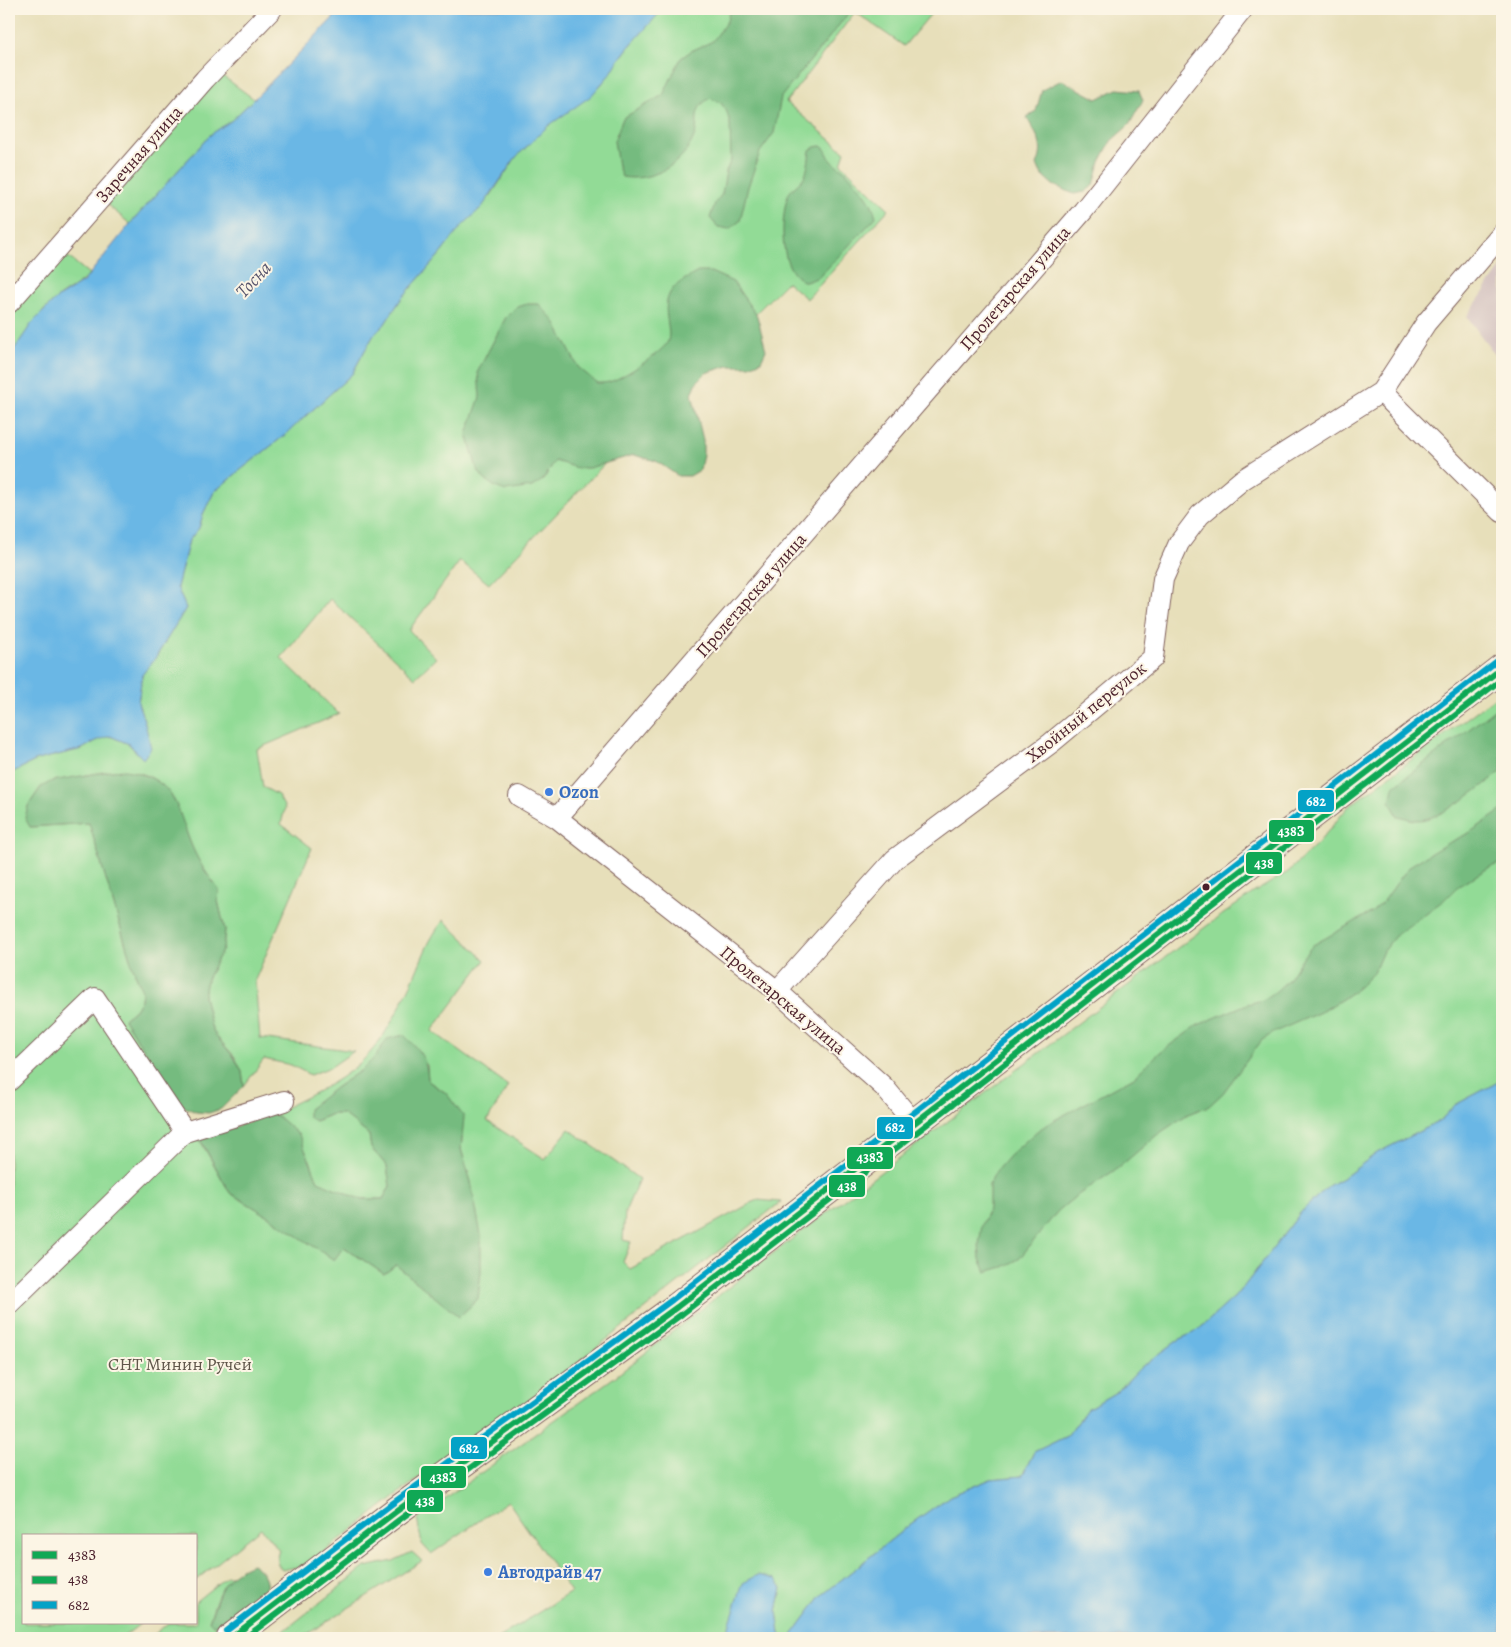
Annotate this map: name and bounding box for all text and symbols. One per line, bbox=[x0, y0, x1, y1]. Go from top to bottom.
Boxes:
street label: Заречная улица bbox=[90, 100, 188, 208]
street label: Пролетарская улица bbox=[954, 220, 1076, 355]
water label: Тосна bbox=[230, 255, 278, 304]
street label: Пролетарская улица bbox=[690, 527, 812, 662]
street label: Хвойный переулок bbox=[1021, 656, 1151, 768]
place label: Ozon bbox=[559, 780, 599, 804]
marker: Ozon bbox=[543, 786, 555, 798]
line badge: 682 bbox=[1297, 789, 1335, 813]
text: 682 bbox=[1306, 792, 1326, 811]
line badge: 438З bbox=[1268, 819, 1315, 843]
text: 438З bbox=[1278, 822, 1305, 841]
line badge: 438 bbox=[1245, 851, 1283, 875]
text: 438 bbox=[1254, 854, 1274, 873]
unlabelled marker bbox=[1201, 882, 1211, 892]
street label: Пролетарская улица bbox=[715, 940, 852, 1060]
line badge: 682 bbox=[876, 1116, 914, 1140]
text: 682 bbox=[885, 1118, 905, 1137]
line badge: 438З bbox=[846, 1146, 894, 1170]
text: 438З bbox=[857, 1148, 884, 1167]
line badge: 438 bbox=[828, 1174, 866, 1198]
text: 438 bbox=[837, 1177, 857, 1196]
park label: СНТ Минин Ручей bbox=[108, 1352, 252, 1376]
line badge: 682 bbox=[450, 1436, 488, 1460]
text: 682 bbox=[459, 1439, 479, 1458]
line badge: 438З bbox=[420, 1465, 467, 1489]
text: 438З bbox=[430, 1468, 457, 1487]
line badge: 438 bbox=[406, 1489, 444, 1513]
text: 438 bbox=[415, 1492, 435, 1511]
legend bbox=[22, 1534, 198, 1624]
text: 438З bbox=[68, 1545, 96, 1565]
place label: Автодрайв 47 bbox=[497, 1560, 602, 1584]
marker: Автодрайв 47 bbox=[482, 1566, 494, 1578]
text: 438 bbox=[68, 1569, 88, 1589]
text: 682 bbox=[68, 1595, 89, 1615]

